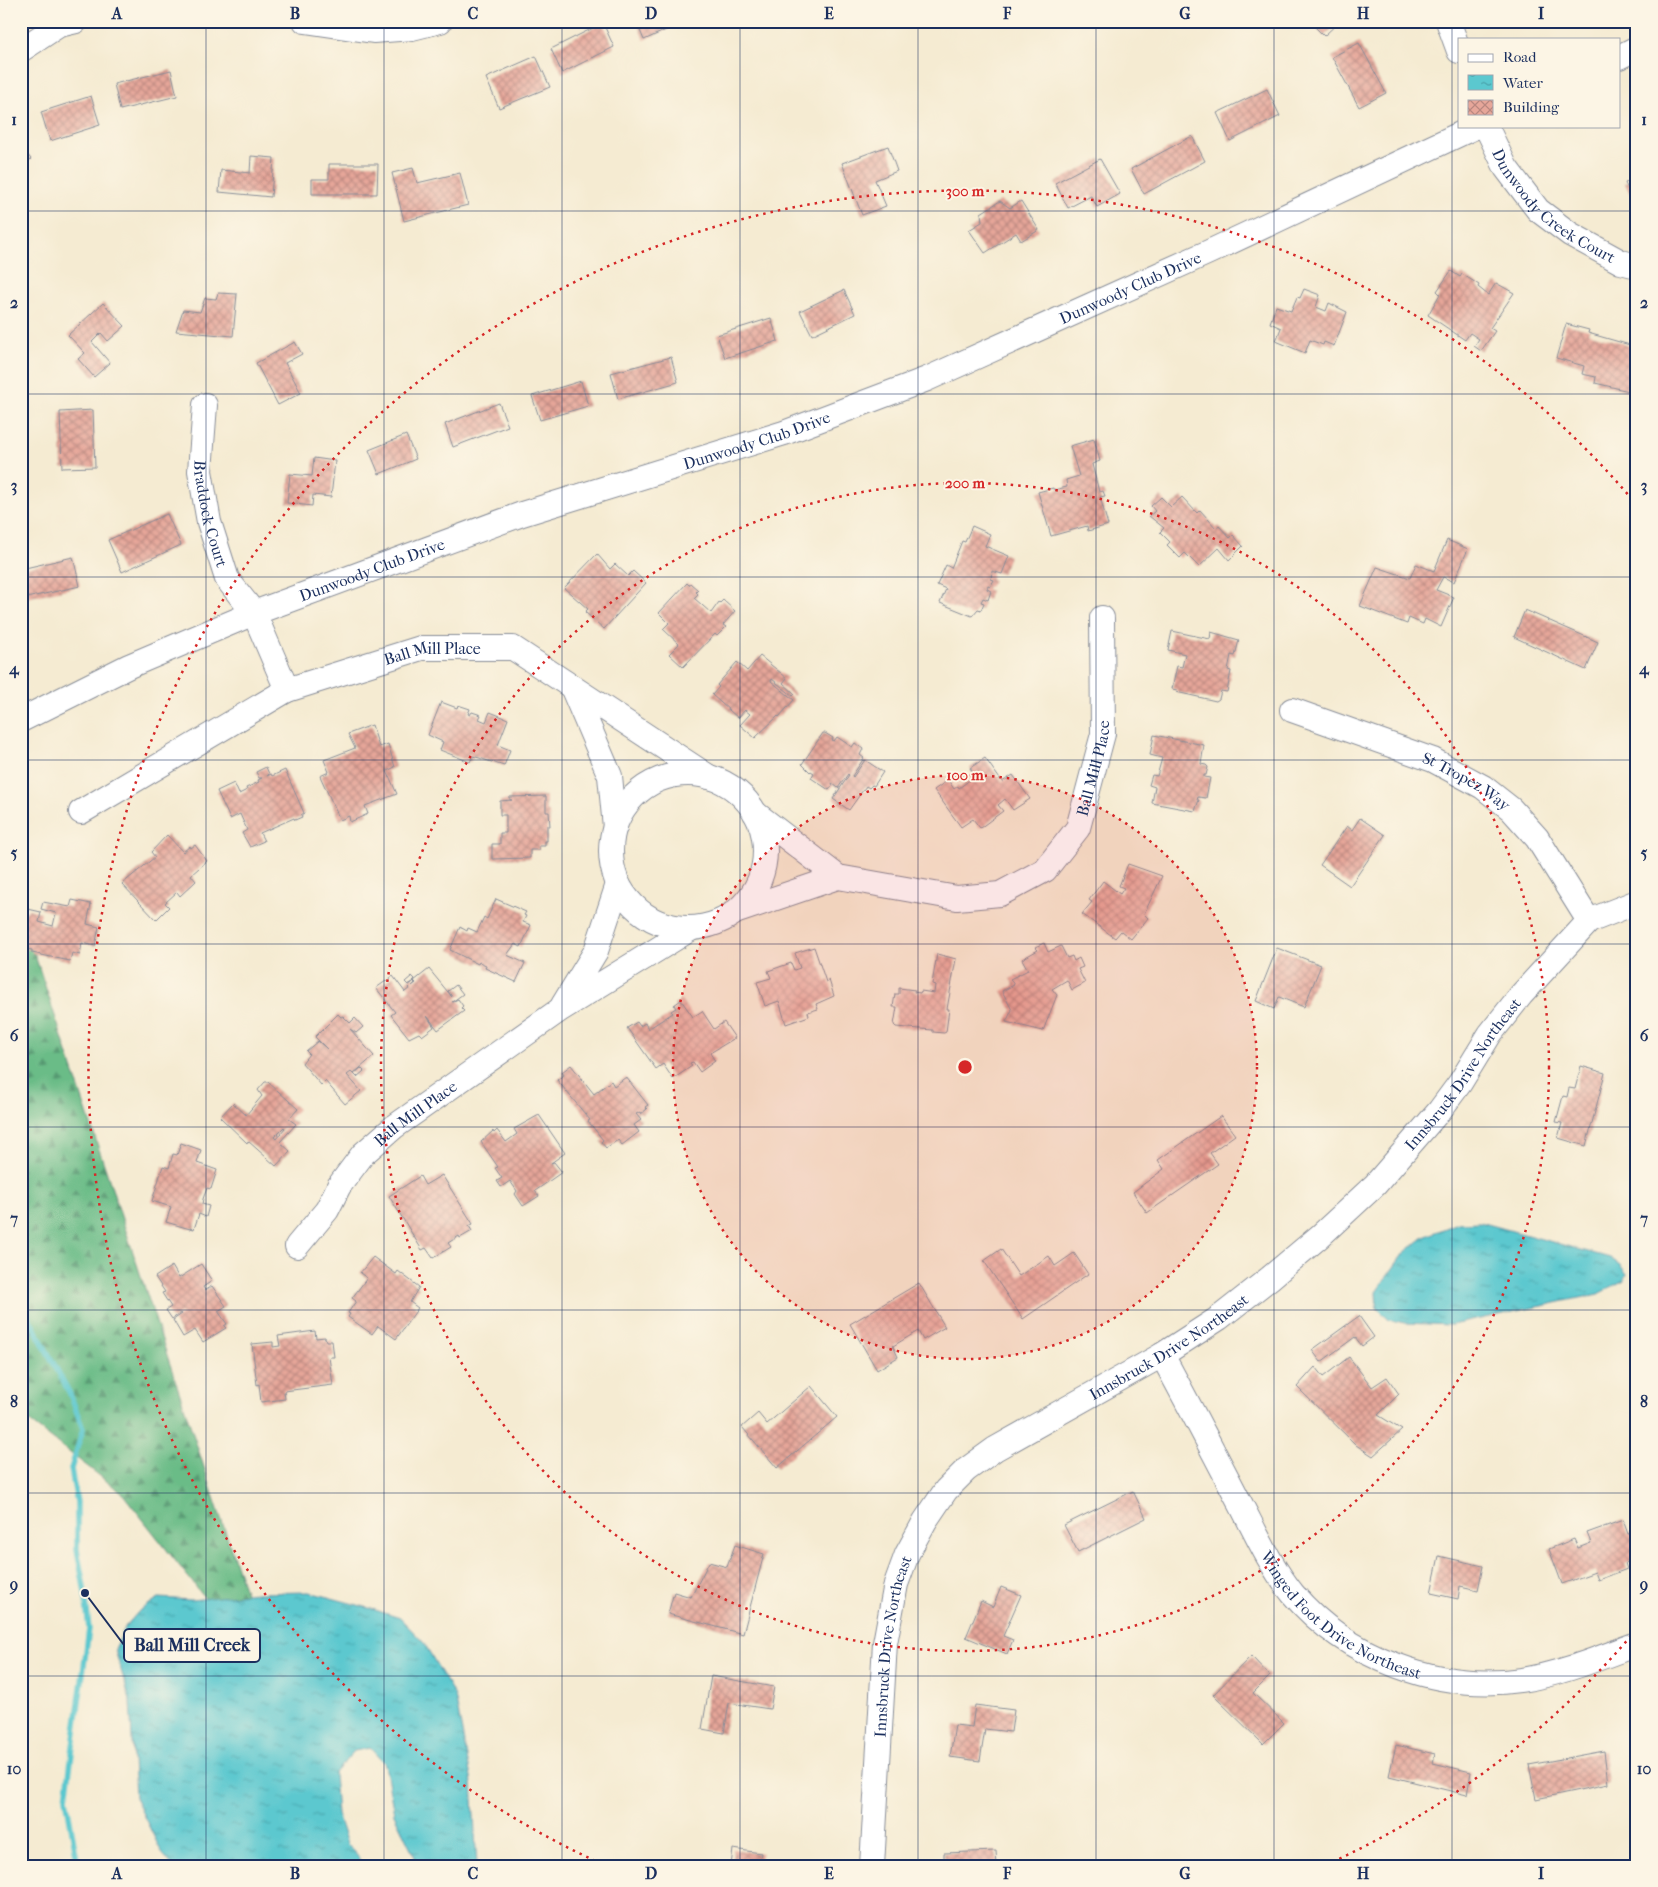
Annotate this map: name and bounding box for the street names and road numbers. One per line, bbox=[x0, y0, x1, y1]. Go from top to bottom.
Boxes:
street label: Dunwoody Creek Court bbox=[1489, 145, 1619, 267]
street label: Dunwoody Club Drive bbox=[1056, 247, 1204, 328]
street label: Dunwoody Club Drive bbox=[681, 407, 833, 473]
street label: Braddock Court bbox=[191, 459, 232, 570]
street label: Dunwoody Club Drive bbox=[296, 534, 447, 605]
street label: Ball Mill Place bbox=[381, 637, 481, 669]
street label: Ball Mill Place bbox=[1072, 720, 1113, 818]
street label: St Tropez Way bbox=[1420, 748, 1515, 815]
street label: Innsbruck Drive Northeast bbox=[1400, 994, 1525, 1154]
street label: Ball Mill Place bbox=[370, 1076, 460, 1150]
street label: Innsbruck Drive Northeast bbox=[1086, 1289, 1252, 1404]
street label: Winged Foot Drive Northeast bbox=[1257, 1546, 1424, 1683]
street label: Innsbruck Drive Northeast bbox=[870, 1552, 915, 1738]

